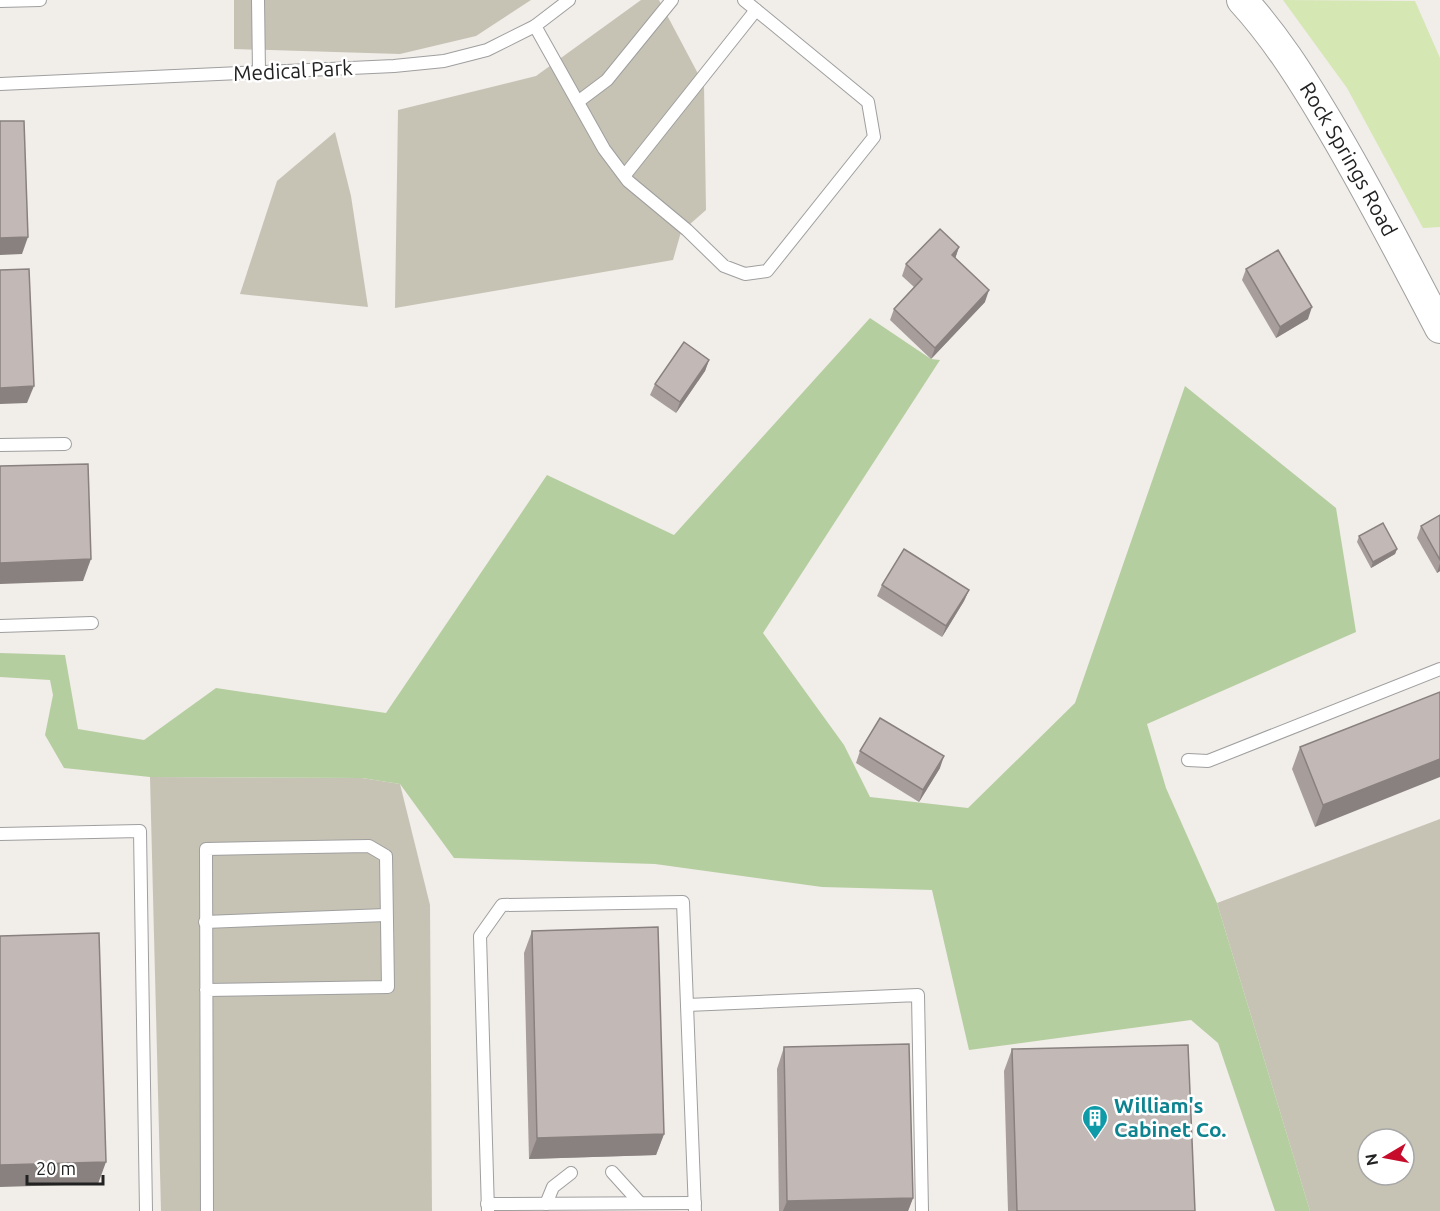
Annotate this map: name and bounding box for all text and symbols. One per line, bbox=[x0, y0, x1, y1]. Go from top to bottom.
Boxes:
street label: Medical Park bbox=[233, 55, 354, 85]
street label: Rock Springs Road bbox=[1296, 77, 1402, 240]
place label: William's Cabinet Co. bbox=[1114, 1093, 1226, 1141]
building icon: William's Cabinet Co. bbox=[1080, 1103, 1110, 1141]
north arrow bbox=[1356, 1127, 1416, 1187]
scale bar bbox=[27, 1148, 104, 1186]
text: N bbox=[1361, 1152, 1381, 1167]
text: 20 m bbox=[36, 1158, 76, 1178]

